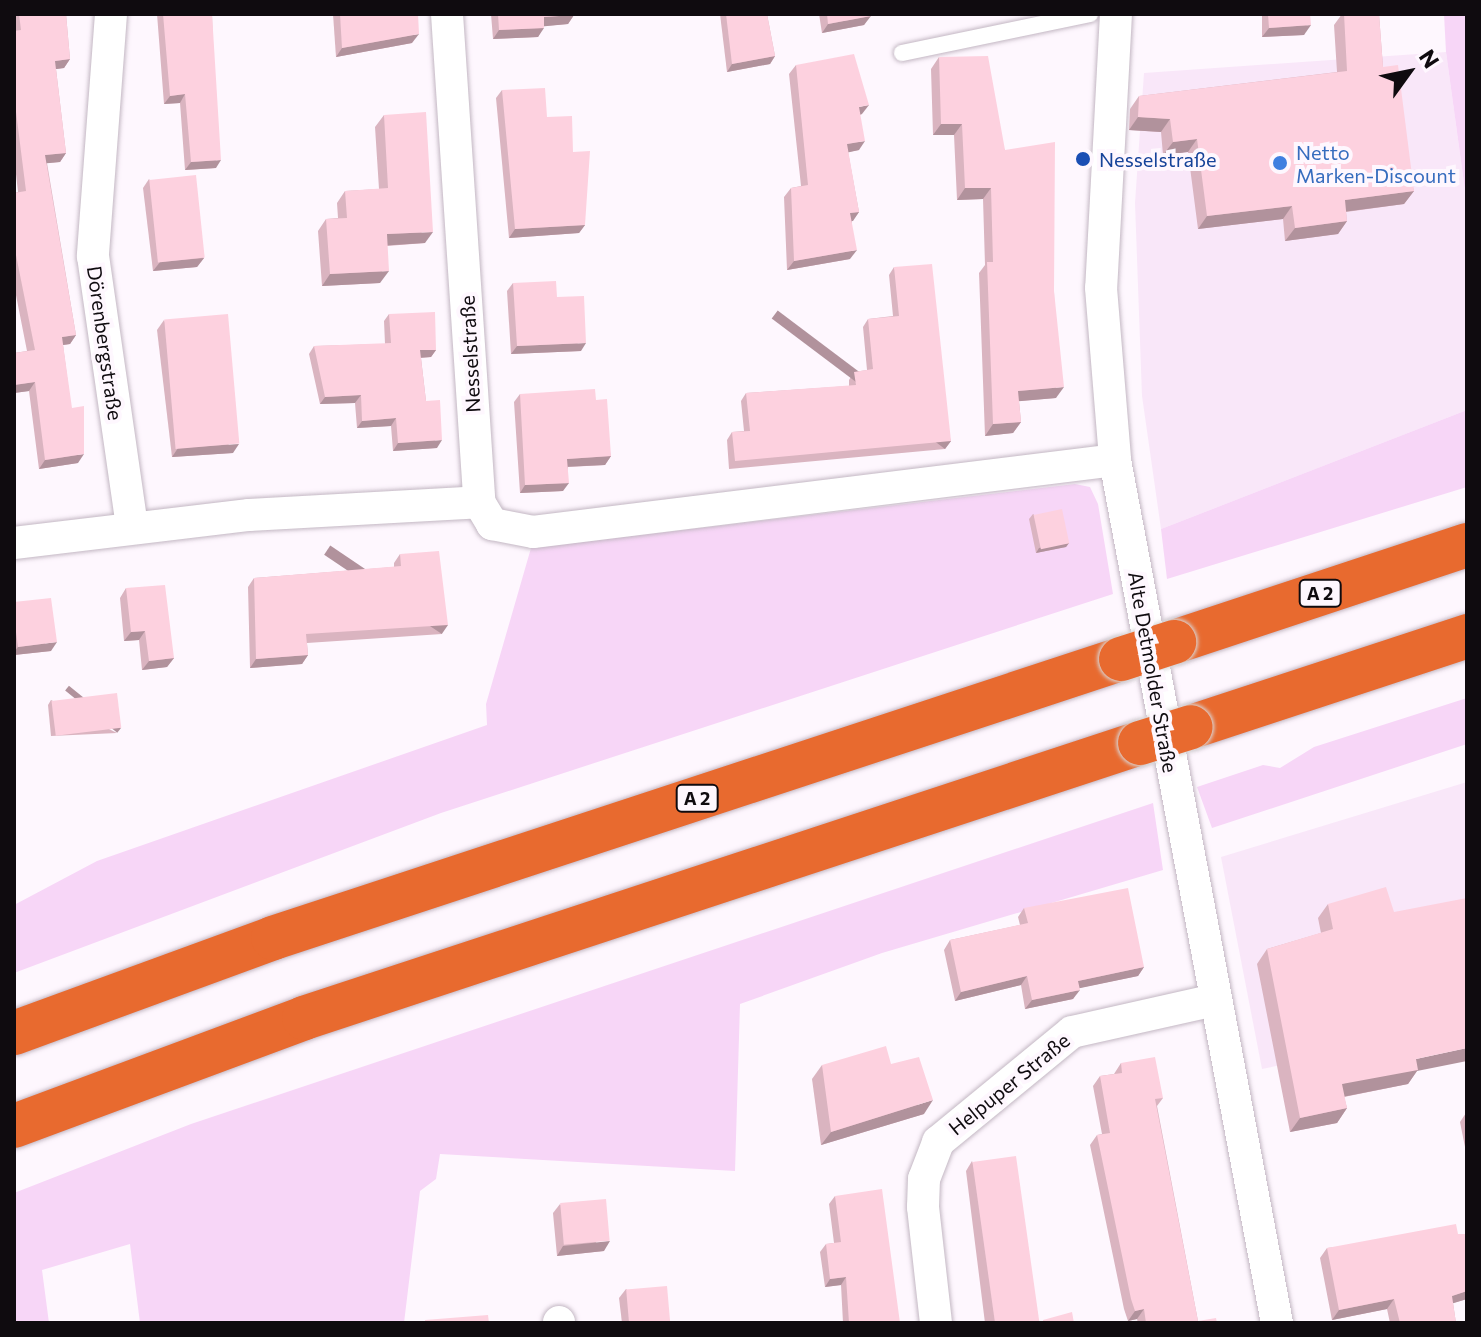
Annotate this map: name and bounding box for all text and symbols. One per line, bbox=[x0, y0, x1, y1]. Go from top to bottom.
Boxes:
north arrow bbox=[1369, 32, 1449, 112]
text: N bbox=[1414, 44, 1445, 73]
place label: Netto Marken-Discount bbox=[1296, 140, 1456, 187]
place label: Nesselstraße bbox=[1099, 147, 1217, 171]
marker: Nesselstraße bbox=[1074, 150, 1092, 168]
marker: Netto Marken-Discount bbox=[1271, 154, 1289, 172]
street label: Dörenbergstraße bbox=[82, 264, 128, 422]
street label: Nesselstraße bbox=[455, 295, 485, 413]
street label: Alte Detmolder Straße bbox=[1123, 570, 1183, 774]
road number: A 2 bbox=[1298, 579, 1342, 607]
road number: A 2 bbox=[675, 784, 719, 812]
street label: Helpuper Straße bbox=[944, 1028, 1074, 1140]

